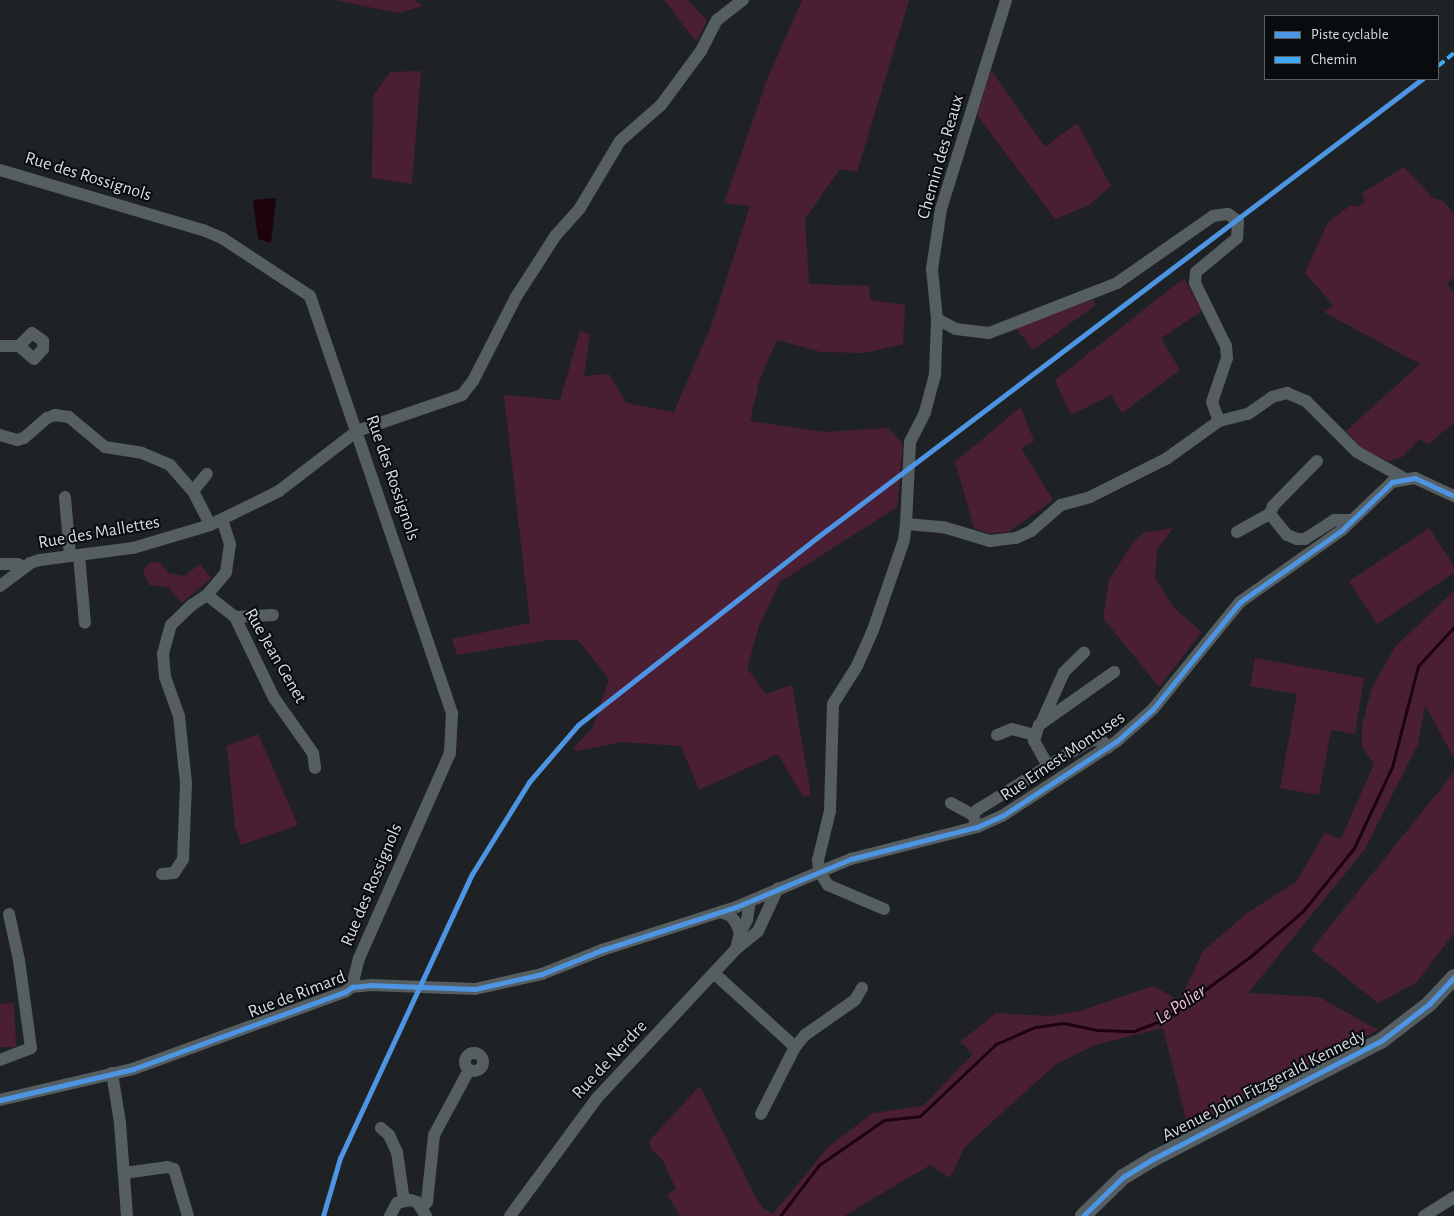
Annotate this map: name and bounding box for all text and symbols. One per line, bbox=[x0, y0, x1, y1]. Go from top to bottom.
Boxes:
legend bbox=[1264, 15, 1439, 80]
text: Piste cyclable bbox=[1311, 27, 1389, 42]
text: Chemin bbox=[1311, 52, 1357, 67]
street label: Chemin des Reaux bbox=[913, 92, 969, 222]
street label: Rue des Rossignols bbox=[22, 147, 154, 207]
street label: Rue des Rossignols bbox=[360, 412, 424, 544]
street label: Rue des Mallettes bbox=[37, 512, 161, 554]
street label: Rue Jean Genet bbox=[239, 605, 311, 707]
street label: Rue Ernest Montuses bbox=[997, 707, 1129, 807]
street label: Rue des Rossignols bbox=[336, 820, 408, 950]
street label: Rue de Rimard bbox=[245, 967, 349, 1023]
water label: Le Polier bbox=[1151, 980, 1211, 1030]
street label: Rue de Nerdre bbox=[568, 1016, 652, 1104]
street label: Avenue John Fitzgerald Kennedy bbox=[1159, 1025, 1369, 1147]

